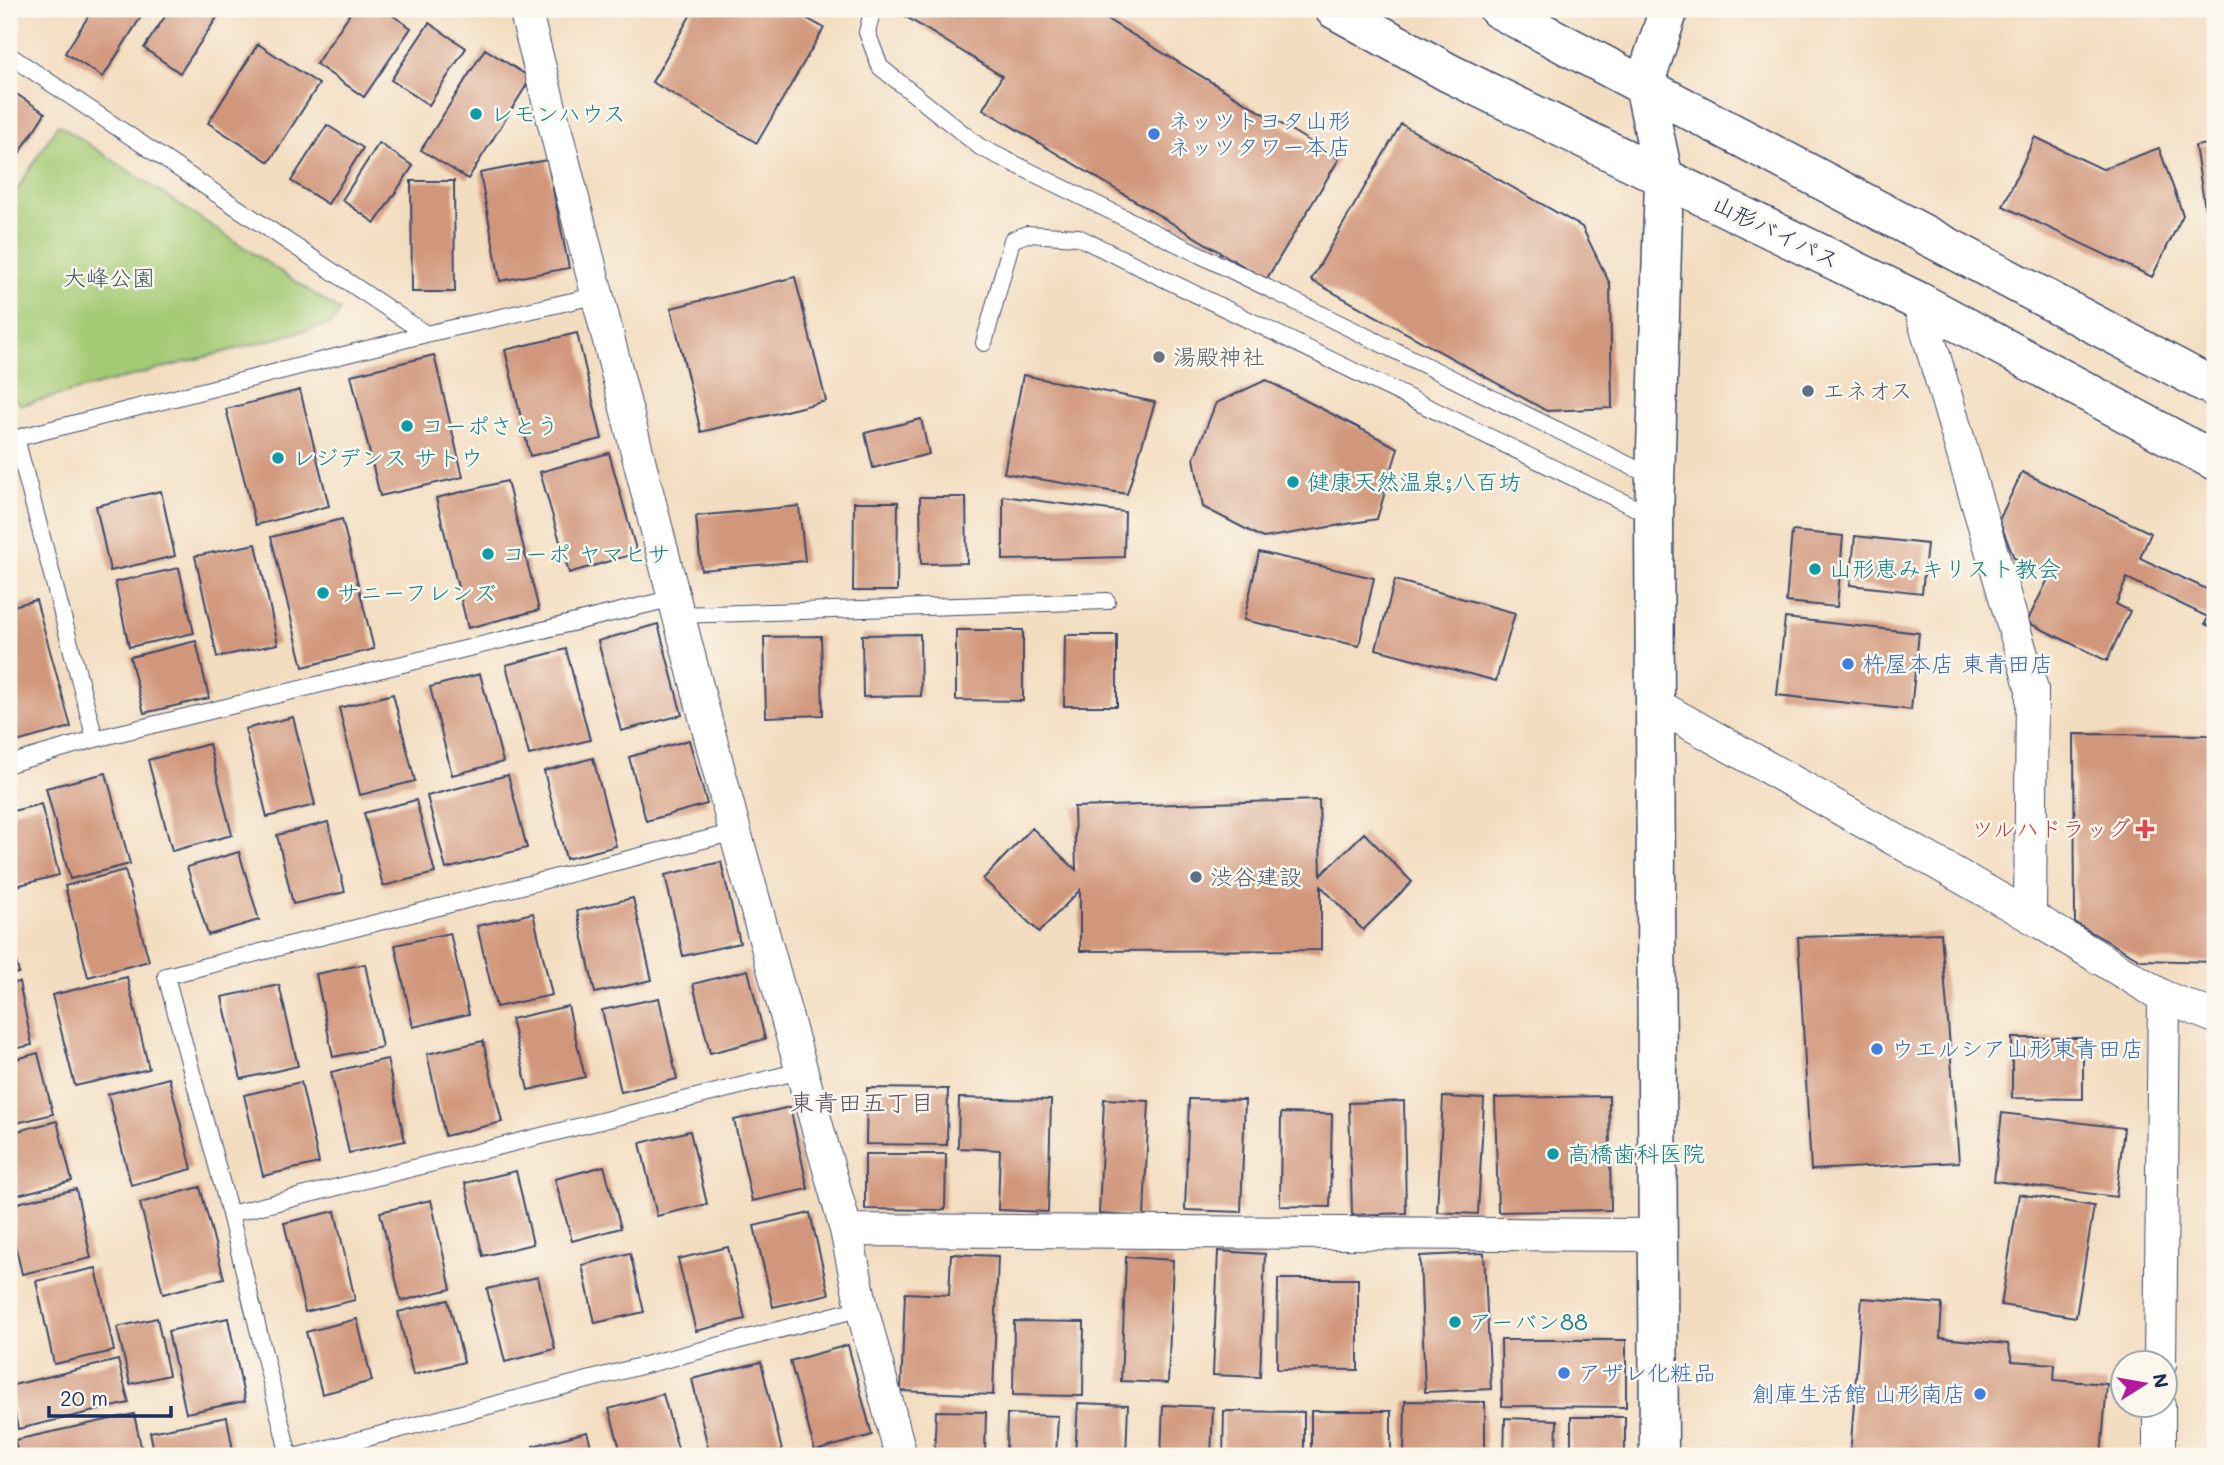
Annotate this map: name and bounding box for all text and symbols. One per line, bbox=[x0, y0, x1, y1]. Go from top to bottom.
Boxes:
place label: レモンハウス bbox=[490, 98, 626, 128]
place label: ネッツトヨタ山形 ネッツタワー本店 bbox=[1168, 105, 1351, 161]
marker: レモンハウス bbox=[468, 106, 484, 122]
marker: ネッツトヨタ山形 ネッツタワー本店 bbox=[1146, 126, 1162, 142]
street label: 山形バイパス bbox=[1708, 187, 1845, 275]
park label: 大峰公園 bbox=[63, 262, 155, 292]
place label: 湯殿神社 bbox=[1173, 341, 1265, 371]
marker: 湯殿神社 bbox=[1151, 349, 1167, 365]
place label: エネオス bbox=[1822, 375, 1913, 405]
marker: エネオス bbox=[1800, 383, 1816, 399]
place label: コーポさとう bbox=[421, 410, 559, 440]
marker: コーポさとう bbox=[399, 418, 415, 434]
place label: レジデンス サトウ bbox=[292, 442, 483, 472]
marker: レジデンス サトウ bbox=[270, 450, 286, 466]
place label: 健康天然温泉;八百坊 bbox=[1307, 466, 1522, 496]
marker: 健康天然温泉;八百坊 bbox=[1285, 474, 1301, 490]
place label: コーポ ヤマヒサ bbox=[502, 538, 670, 568]
marker: コーポ ヤマヒサ bbox=[480, 546, 496, 562]
place label: 山形恵みキリスト教会 bbox=[1829, 553, 2061, 583]
marker: 山形恵みキリスト教会 bbox=[1807, 561, 1823, 577]
place label: サニーフレンズ bbox=[337, 577, 497, 607]
marker: サニーフレンズ bbox=[315, 585, 331, 601]
place label: 杵屋本店 東青田店 bbox=[1862, 648, 2053, 678]
marker: 杵屋本店 東青田店 bbox=[1840, 656, 1856, 672]
place label: ツルハドラッグ bbox=[1971, 813, 2131, 843]
marker: ツルハドラッグ bbox=[2137, 821, 2153, 837]
place label: 渋谷建設 bbox=[1210, 861, 1302, 891]
marker: 渋谷建設 bbox=[1188, 869, 1204, 885]
place label: ウエルシア山形東青田店 bbox=[1891, 1033, 2144, 1063]
marker: ウエルシア山形東青田店 bbox=[1869, 1041, 1885, 1057]
district label: 東青田五丁目 bbox=[790, 1086, 934, 1117]
place label: 高橋歯科医院 bbox=[1567, 1138, 1705, 1168]
marker: 高橋歯科医院 bbox=[1545, 1146, 1561, 1162]
place label: アーバン88 bbox=[1469, 1306, 1588, 1336]
marker: アーバン88 bbox=[1447, 1314, 1463, 1330]
north arrow bbox=[2108, 1350, 2178, 1420]
place label: アザレ化粧品 bbox=[1578, 1357, 1716, 1387]
marker: アザレ化粧品 bbox=[1556, 1365, 1572, 1381]
text: N bbox=[2148, 1371, 2175, 1390]
scale bar bbox=[49, 1374, 172, 1418]
place label: 創庫生活館 山形南店 bbox=[1752, 1378, 1966, 1408]
text: 20 m bbox=[60, 1384, 108, 1411]
marker: 創庫生活館 山形南店 bbox=[1972, 1386, 1988, 1402]

